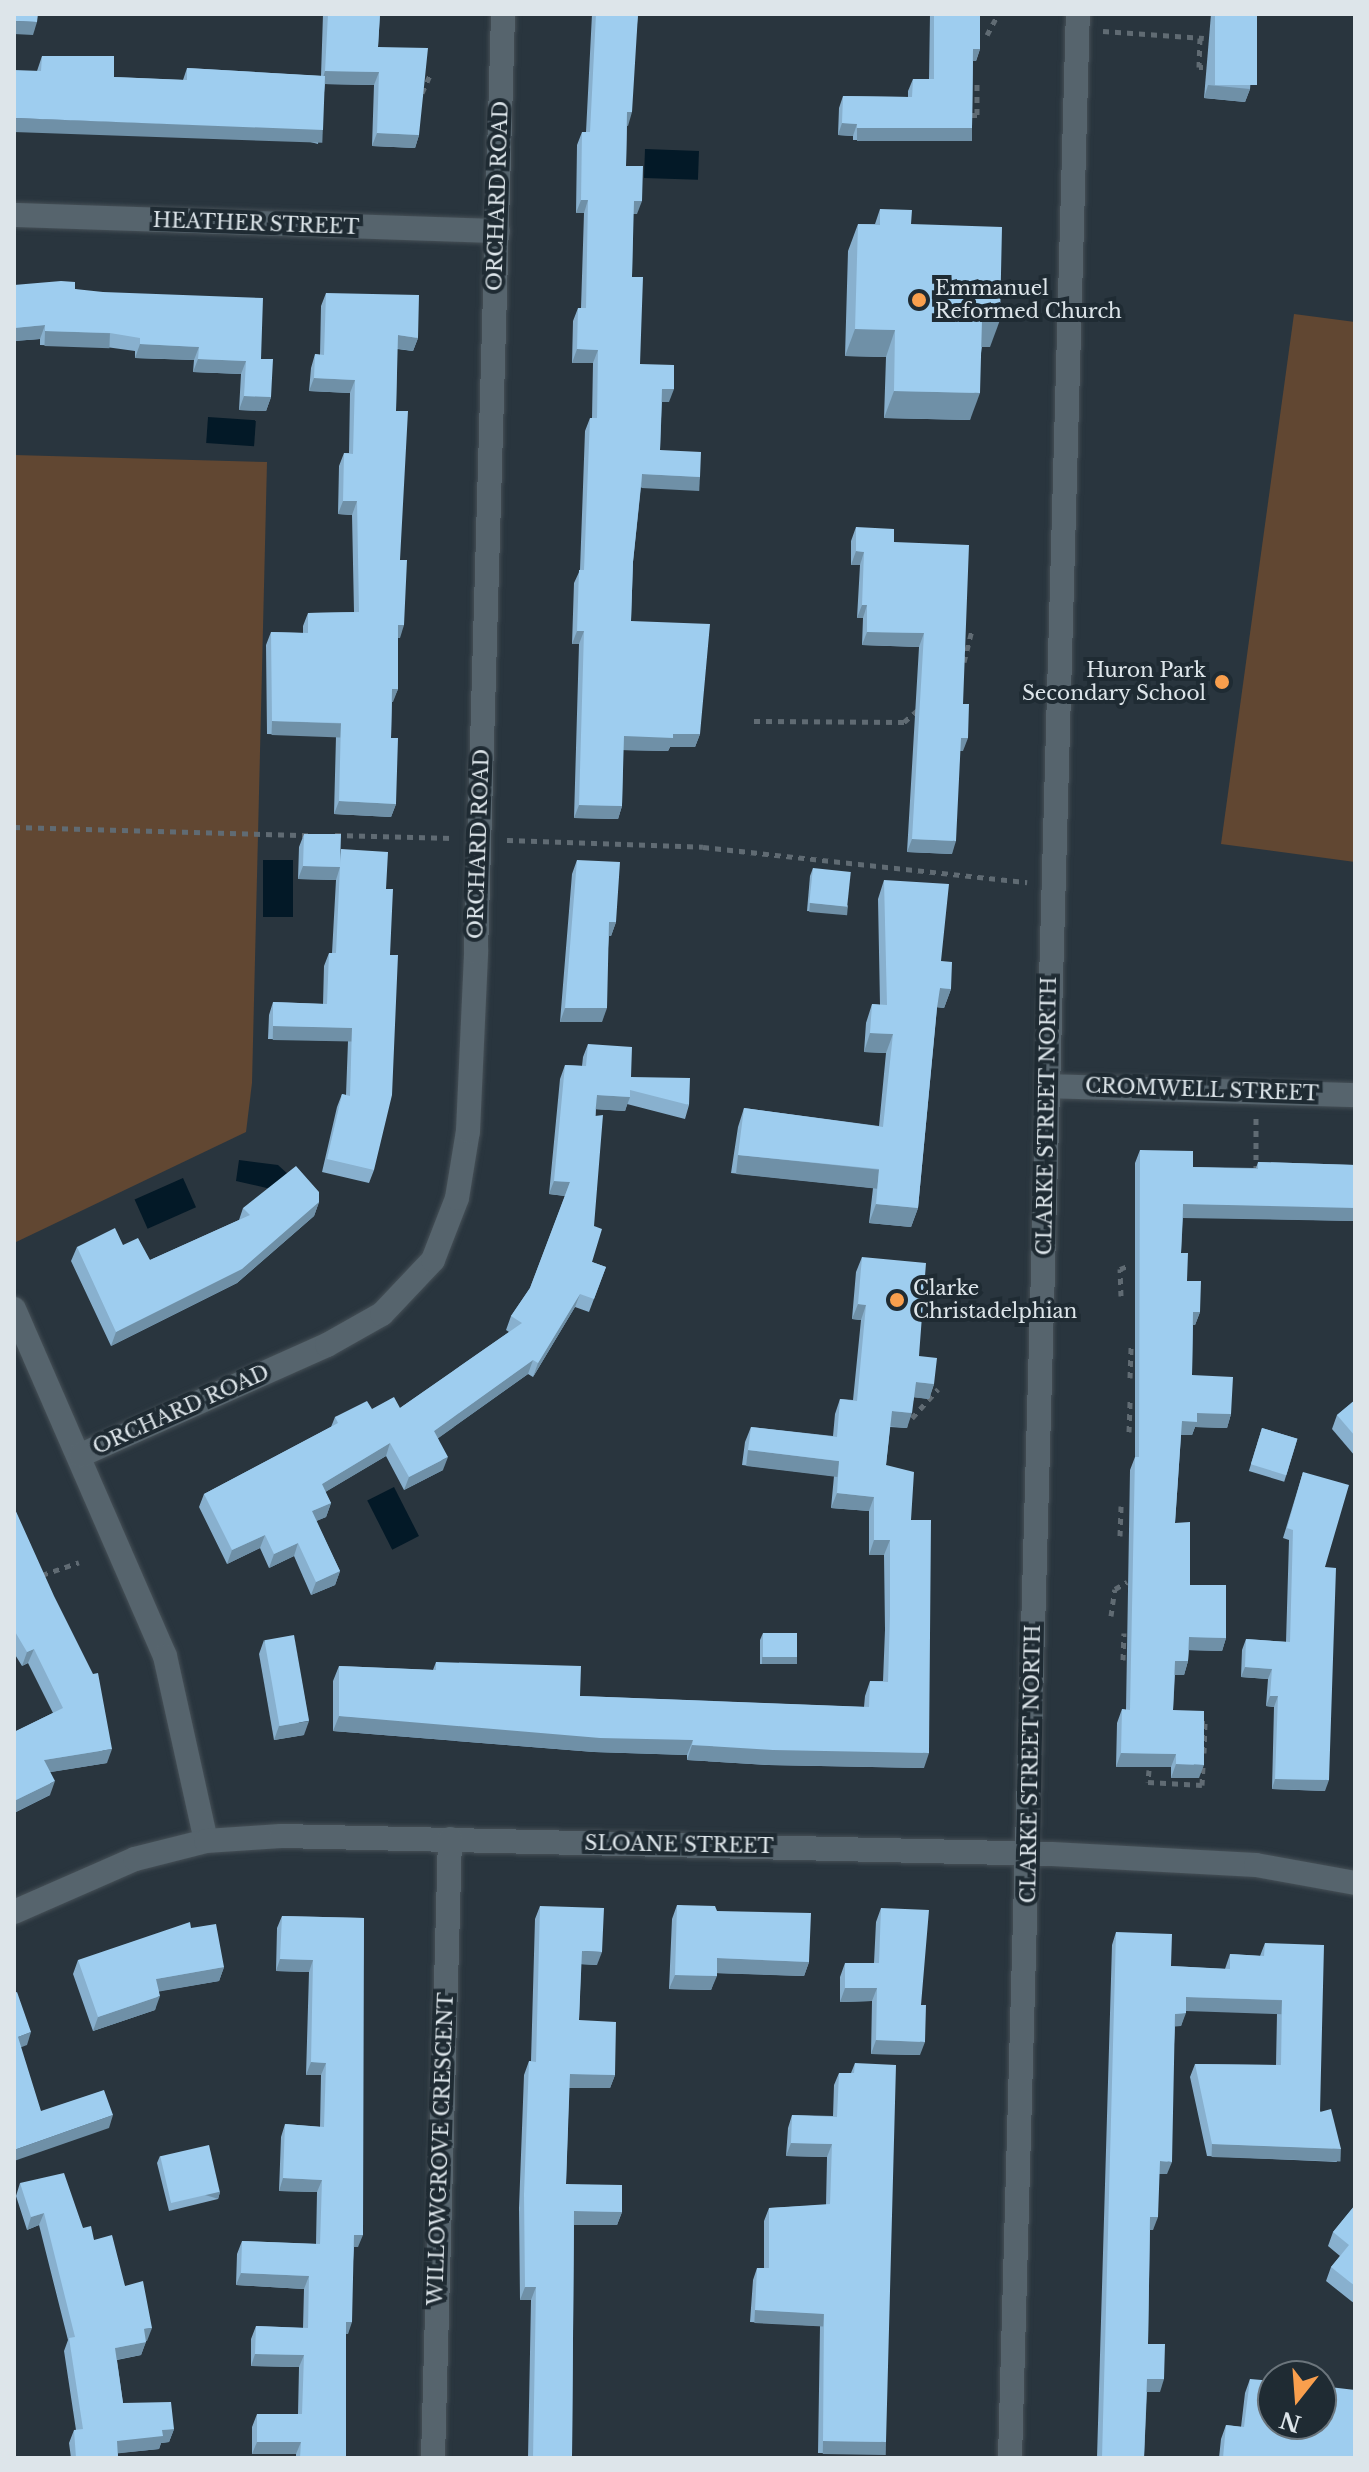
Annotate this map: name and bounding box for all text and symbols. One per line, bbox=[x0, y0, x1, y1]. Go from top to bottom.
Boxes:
street label: ORCHARD ROAD bbox=[483, 101, 513, 291]
street label: HEATHER STREET bbox=[152, 208, 360, 240]
place label: Emmanuel Reformed Church bbox=[935, 276, 1122, 323]
marker: Emmanuel Reformed Church bbox=[910, 291, 928, 309]
place label: Huron Park Secondary School bbox=[1021, 658, 1206, 705]
marker: Huron Park Secondary School bbox=[1213, 673, 1231, 691]
street label: ORCHARD ROAD bbox=[464, 749, 494, 939]
street label: CLARKE STREET NORTH bbox=[1033, 976, 1061, 1256]
street label: CROMWELL STREET bbox=[1084, 1074, 1320, 1106]
place label: Clarke Christadelphian bbox=[913, 1276, 1077, 1323]
marker: Clarke Christadelphian bbox=[888, 1291, 906, 1309]
street label: ORCHARD ROAD bbox=[89, 1360, 273, 1460]
street label: CLARKE STREET NORTH bbox=[1017, 1624, 1045, 1904]
street label: SLOANE STREET bbox=[584, 1831, 774, 1859]
street label: WILLOWGROVE CRESCENT bbox=[424, 1992, 458, 2306]
north arrow bbox=[1257, 2360, 1337, 2440]
text: N bbox=[1277, 2406, 1304, 2437]

